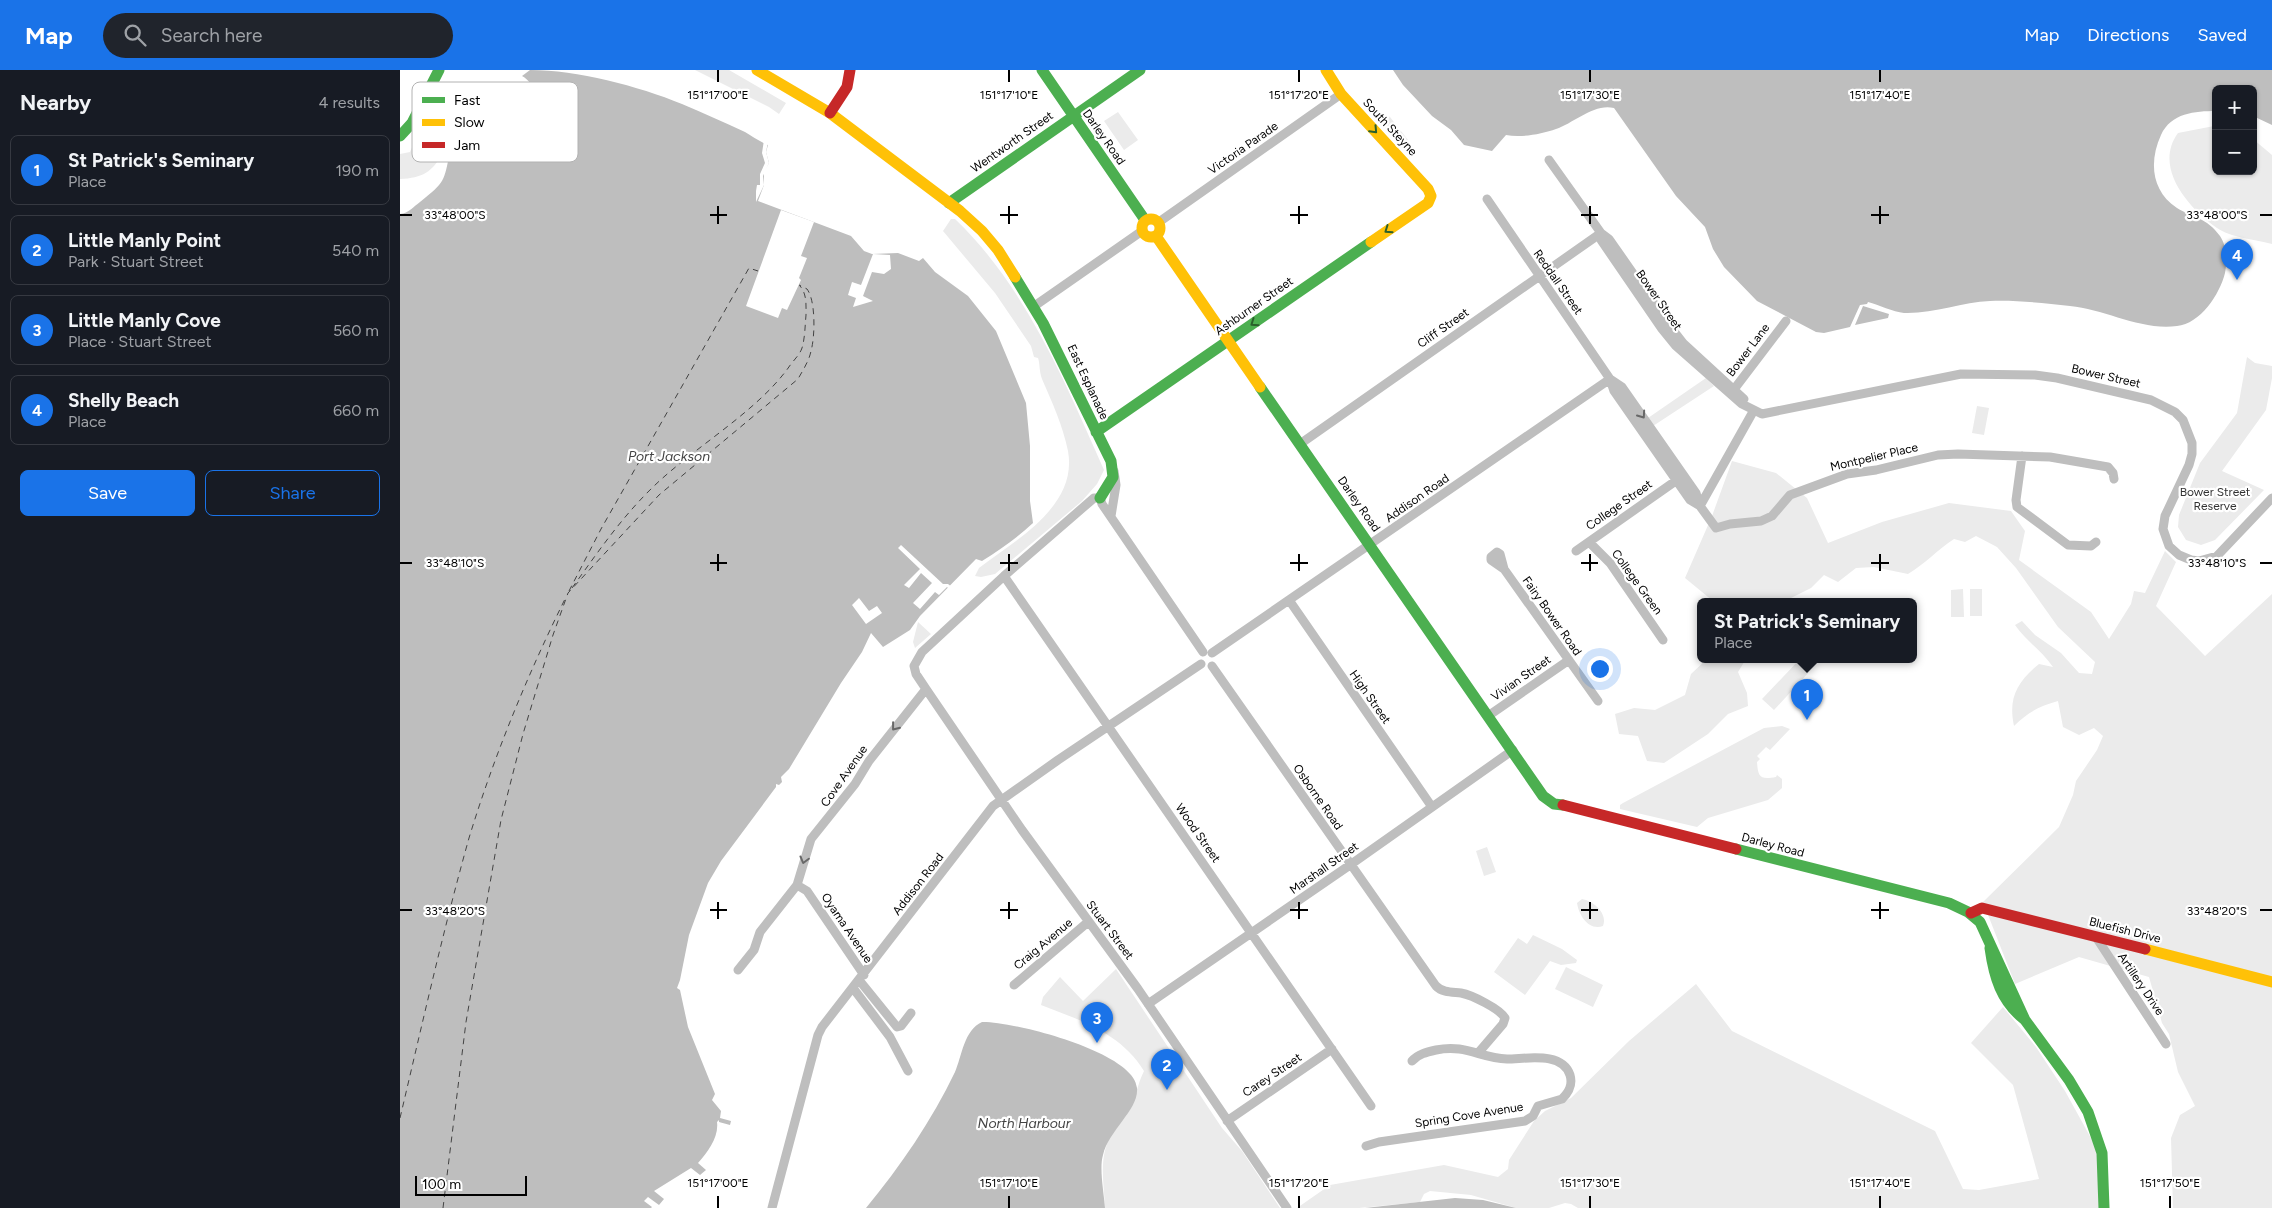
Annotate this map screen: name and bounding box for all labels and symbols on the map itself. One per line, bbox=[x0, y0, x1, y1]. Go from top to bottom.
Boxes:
legend bbox=[412, 82, 578, 162]
text: 151°17'00"E bbox=[687, 88, 749, 102]
text: 151°17'10"E bbox=[980, 88, 1038, 102]
text: 151°17'20"E bbox=[1269, 88, 1329, 102]
text: 151°17'30"E bbox=[1560, 88, 1620, 102]
text: 151°17'40"E bbox=[1849, 88, 1911, 102]
text: Fast bbox=[454, 92, 480, 109]
street label: South Steyne bbox=[1360, 96, 1420, 159]
street label: Darley Road bbox=[1080, 107, 1128, 167]
street label: Wentworth Street bbox=[968, 108, 1056, 176]
text: Slow bbox=[454, 114, 485, 131]
street label: Victoria Parade bbox=[1206, 119, 1281, 177]
one-way arrow bbox=[1368, 125, 1377, 134]
text: Jam bbox=[454, 137, 480, 154]
text: 33°48'00"S bbox=[424, 208, 486, 222]
text: 33°48'00"S bbox=[2186, 208, 2248, 222]
one-way arrow bbox=[1384, 224, 1394, 233]
pin: 4 bbox=[2221, 239, 2253, 280]
street label: Reddall Street bbox=[1530, 247, 1586, 318]
street label: Bower Street bbox=[1633, 267, 1685, 333]
street label: Ashburner Street bbox=[1212, 274, 1296, 338]
street label: Cliff Street bbox=[1415, 305, 1472, 351]
one-way arrow bbox=[1251, 317, 1260, 326]
street label: Bower Lane bbox=[1724, 320, 1773, 379]
street label: East Esplanade bbox=[1064, 342, 1112, 422]
street label: Bower Street bbox=[2070, 361, 2142, 391]
one-way arrow bbox=[1636, 410, 1645, 419]
street label: Montpelier Place bbox=[1829, 440, 1920, 474]
water label: Port Jackson bbox=[628, 448, 710, 465]
street label: Addison Road bbox=[1382, 471, 1452, 525]
street label: Darley Road bbox=[1335, 474, 1383, 534]
street label: College Street bbox=[1583, 477, 1655, 533]
park label: Bower Street Reserve bbox=[2180, 485, 2251, 513]
street label: College Green bbox=[1609, 547, 1665, 617]
text: 33°48'10"S bbox=[426, 556, 484, 570]
text: 33°48'10"S bbox=[2188, 556, 2246, 570]
street label: Fairy Bower Road bbox=[1520, 574, 1584, 658]
street label: Vivian Street bbox=[1489, 652, 1554, 704]
your location bbox=[1587, 656, 1613, 682]
street label: High Street bbox=[1346, 668, 1394, 727]
pin: 1 bbox=[1791, 679, 1823, 720]
one-way arrow bbox=[893, 721, 901, 730]
street label: Cove Avenue bbox=[818, 742, 871, 809]
street label: Osborne Road bbox=[1290, 762, 1346, 832]
street label: Wood Street bbox=[1173, 801, 1224, 865]
street label: Darley Road bbox=[1740, 830, 1806, 860]
street label: Marshall Street bbox=[1287, 839, 1361, 897]
street label: Addison Road bbox=[889, 850, 947, 918]
one-way arrow bbox=[800, 855, 810, 863]
street label: Oyama Avenue bbox=[818, 890, 876, 966]
street label: Stuart Street bbox=[1083, 898, 1137, 962]
text: 33°48'20"S bbox=[425, 904, 485, 918]
text: 33°48'20"S bbox=[2187, 904, 2247, 918]
street label: Bluefish Drive bbox=[2088, 914, 2163, 946]
street label: Craig Avenue bbox=[1011, 915, 1075, 973]
street label: Artillery Drive bbox=[2115, 950, 2167, 1018]
pin: 3 bbox=[1081, 1002, 1113, 1043]
pin: 2 bbox=[1151, 1049, 1183, 1090]
street label: Carey Street bbox=[1240, 1050, 1305, 1100]
street label: Spring Cove Avenue bbox=[1414, 1099, 1525, 1130]
water label: North Harbour bbox=[978, 1115, 1072, 1132]
scale bar bbox=[415, 1173, 528, 1196]
text: 151°17'00"E bbox=[687, 1176, 749, 1190]
text: 151°17'10"E bbox=[980, 1176, 1038, 1190]
text: 151°17'20"E bbox=[1269, 1176, 1329, 1190]
text: 151°17'30"E bbox=[1560, 1176, 1620, 1190]
text: 151°17'40"E bbox=[1849, 1176, 1911, 1190]
text: 151°17'50"E bbox=[2140, 1176, 2200, 1190]

